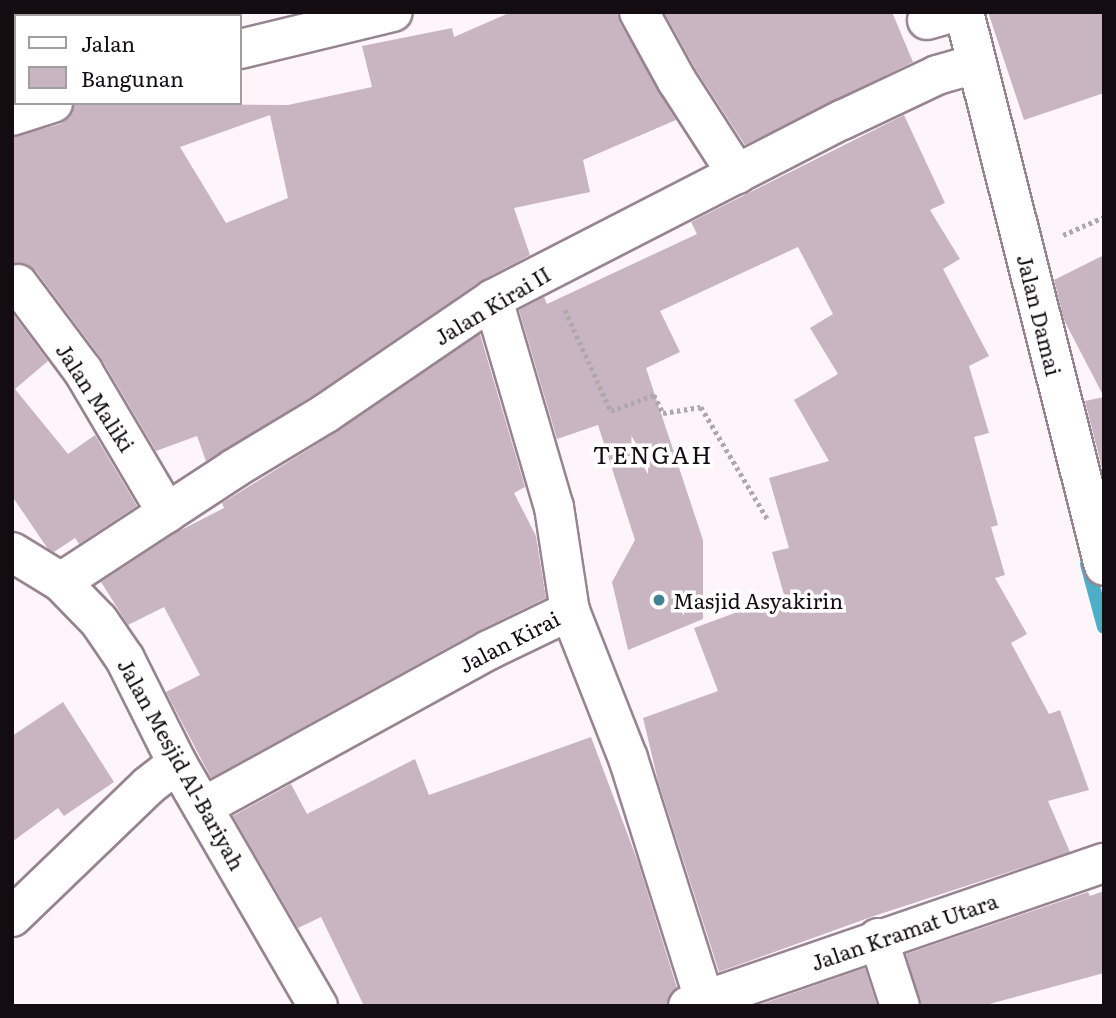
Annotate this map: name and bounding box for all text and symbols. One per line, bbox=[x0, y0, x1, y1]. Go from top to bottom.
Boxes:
legend bbox=[14, 14, 242, 105]
text: Jalan bbox=[81, 27, 135, 58]
text: Bangunan bbox=[81, 62, 184, 93]
street label: Jalan Damai bbox=[1013, 252, 1067, 378]
street label: Jalan Kirai II bbox=[429, 260, 555, 350]
street label: Jalan Maliki bbox=[52, 338, 140, 456]
district label: TENGAH bbox=[593, 440, 713, 468]
place label: Masjid Asyakirin bbox=[673, 587, 843, 613]
marker: Masjid Asyakirin bbox=[651, 592, 667, 608]
street label: Jalan Kirai bbox=[454, 605, 564, 677]
street label: Jalan Mesjid Al-Bariyah bbox=[113, 654, 251, 874]
street label: Jalan Kramat Utara bbox=[807, 887, 1001, 975]

